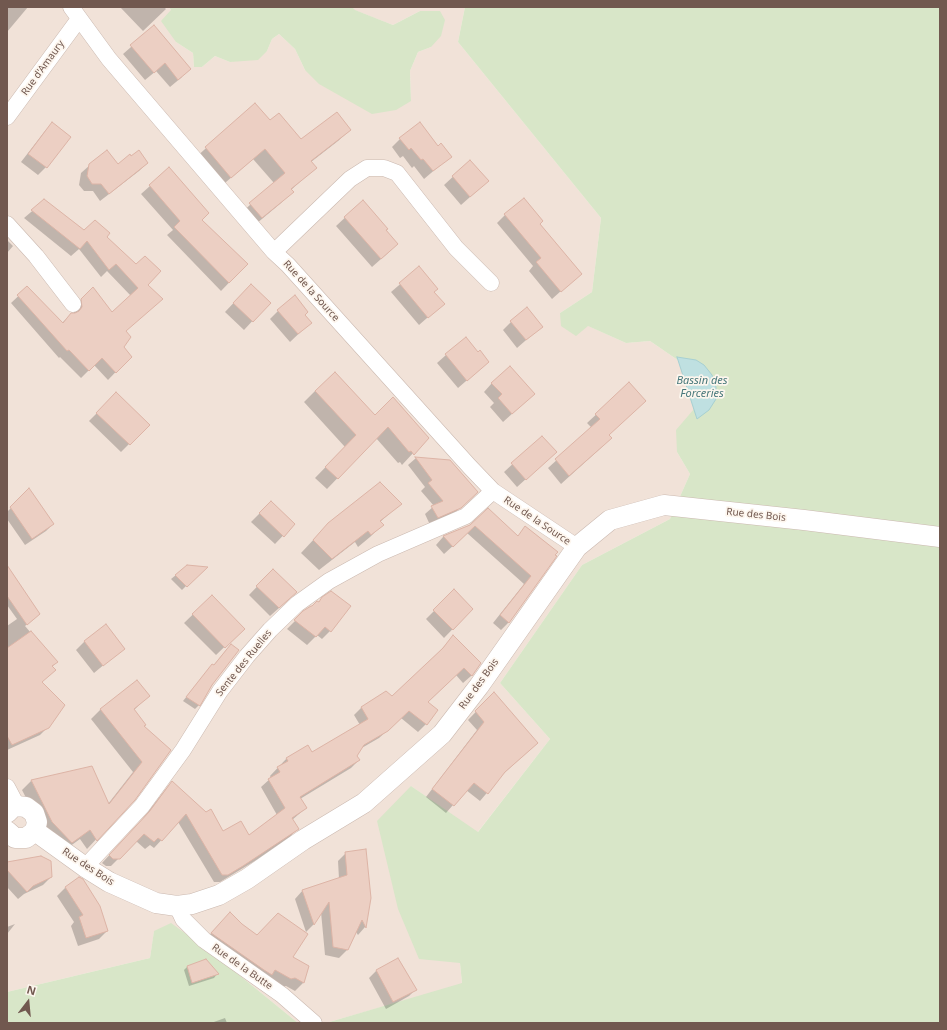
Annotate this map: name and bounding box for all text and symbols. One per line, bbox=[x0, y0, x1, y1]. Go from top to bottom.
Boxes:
street label: Rue d'Amaury bbox=[19, 38, 67, 98]
street label: Rue de la Source bbox=[280, 258, 342, 324]
water label: Bassin des Forceries bbox=[676, 374, 728, 400]
street label: Rue de la Source bbox=[501, 494, 573, 548]
street label: Rue des Bois bbox=[726, 506, 786, 524]
street label: Sente des Ruelles bbox=[214, 627, 274, 699]
street label: Rue des Bois bbox=[457, 656, 501, 712]
street label: Rue des Bois bbox=[60, 846, 116, 888]
street label: Rue de la Butte bbox=[209, 942, 275, 992]
north arrow bbox=[8, 982, 48, 1022]
text: N bbox=[25, 982, 38, 998]

